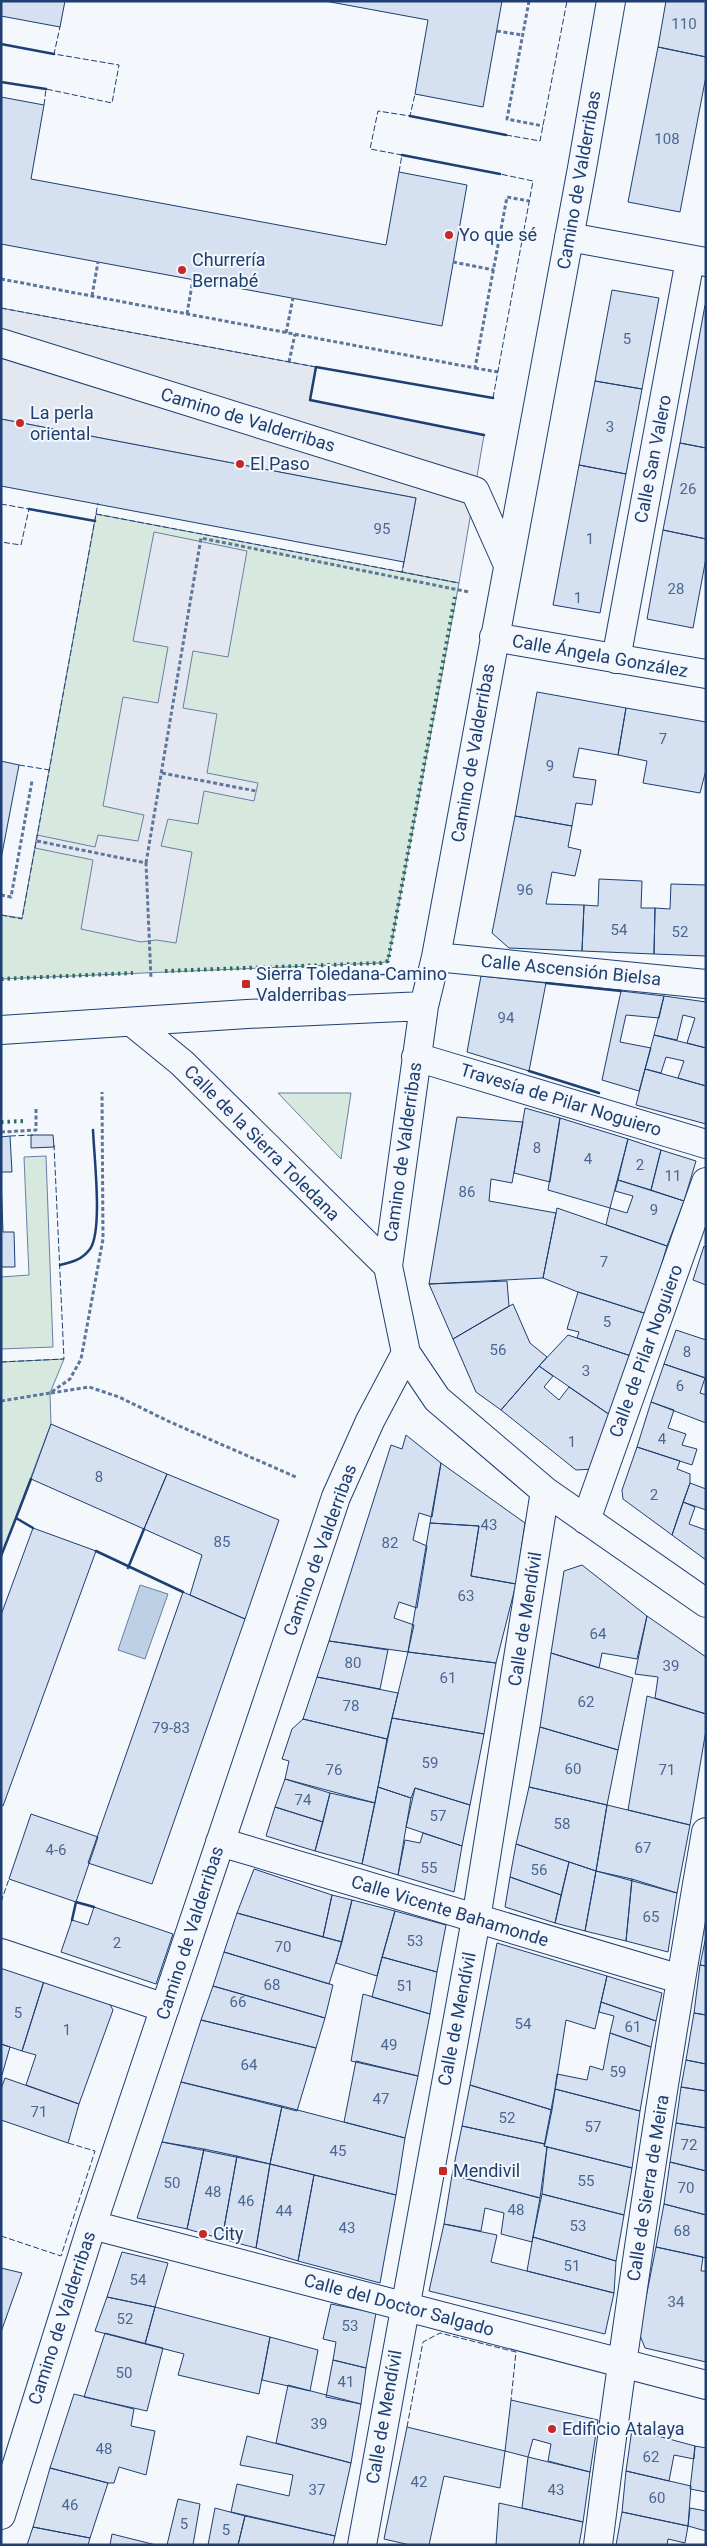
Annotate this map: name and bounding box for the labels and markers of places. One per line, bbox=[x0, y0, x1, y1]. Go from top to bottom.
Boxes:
place label: Yo que sé bbox=[459, 224, 537, 245]
marker: Yo que sé bbox=[443, 229, 455, 241]
place label: Churrería Bernabé bbox=[192, 249, 265, 291]
marker: Churrería Bernabé bbox=[176, 264, 188, 276]
place label: La perla oriental bbox=[30, 402, 94, 444]
marker: La perla oriental bbox=[14, 417, 26, 429]
place label: El Paso bbox=[250, 453, 310, 474]
marker: El Paso bbox=[234, 458, 246, 470]
place label: Sierra Toledana-Camino Valderribas bbox=[256, 963, 447, 1005]
marker: Sierra Toledana-Camino Valderribas bbox=[240, 978, 252, 990]
place label: Mendivil bbox=[453, 2160, 520, 2181]
marker: Mendivil bbox=[437, 2165, 449, 2177]
place label: City bbox=[213, 2223, 244, 2244]
marker: City bbox=[197, 2228, 209, 2240]
place label: Edificio Atalaya bbox=[562, 2418, 685, 2439]
marker: Edificio Atalaya bbox=[546, 2423, 558, 2435]

